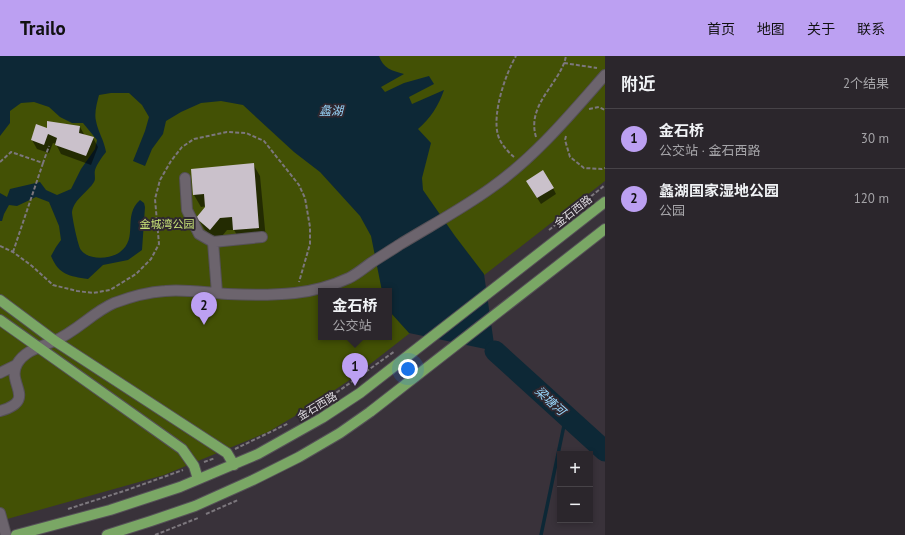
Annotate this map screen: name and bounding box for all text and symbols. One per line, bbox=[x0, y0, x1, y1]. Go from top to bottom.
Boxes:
text: Trailo bbox=[20, 16, 66, 40]
text: 首页 bbox=[707, 20, 735, 38]
text: 地图 bbox=[757, 20, 785, 38]
text: 关于 bbox=[807, 20, 835, 38]
text: 联系 bbox=[857, 20, 885, 38]
text: 附近 bbox=[621, 73, 655, 95]
text: 2个结果 bbox=[843, 75, 889, 92]
water label: 蠡湖 bbox=[319, 103, 345, 118]
text: 金石桥 bbox=[659, 121, 704, 140]
text: 1 bbox=[630, 130, 638, 147]
text: 30 m bbox=[861, 130, 889, 147]
text: 公交站 · 金石西路 bbox=[659, 142, 760, 159]
text: 蠡湖国家湿地公园 bbox=[659, 181, 779, 200]
text: 2 bbox=[630, 190, 638, 207]
text: 120 m bbox=[854, 190, 889, 207]
street label: 金石西路 bbox=[551, 192, 595, 230]
text: 公园 bbox=[659, 202, 685, 219]
park label: 金城湾公园 bbox=[140, 217, 195, 231]
popup bbox=[318, 288, 392, 340]
pin: 2 bbox=[191, 292, 217, 325]
text: 金石桥 bbox=[332, 296, 378, 315]
text: 公交站 bbox=[332, 317, 372, 334]
pin: 1 bbox=[342, 353, 368, 386]
your location bbox=[398, 359, 418, 379]
water label: 梁塘河 bbox=[532, 383, 570, 420]
street label: 金石西路 bbox=[295, 389, 339, 423]
map controls bbox=[557, 451, 593, 523]
button: + bbox=[557, 451, 593, 487]
button: − bbox=[557, 487, 593, 523]

